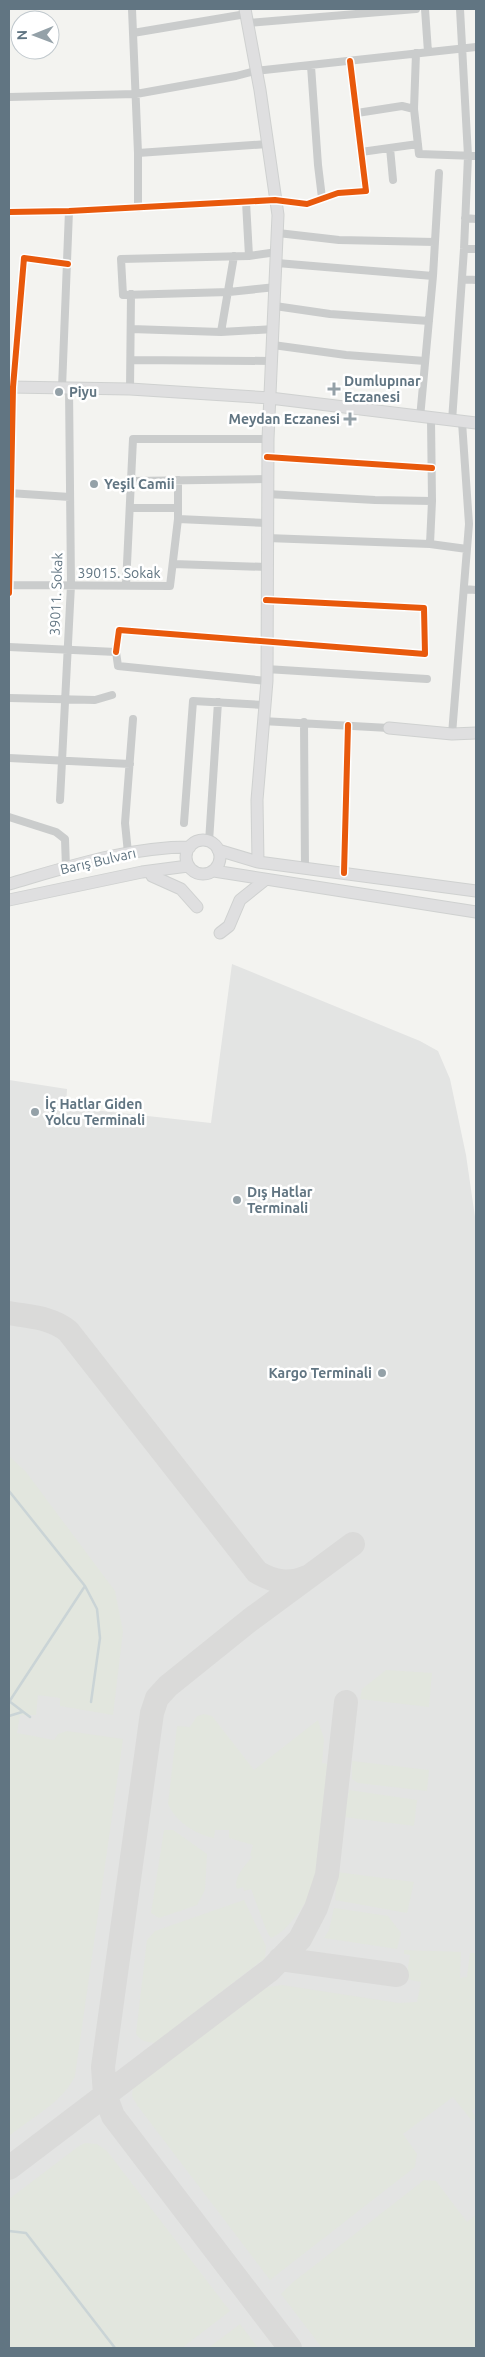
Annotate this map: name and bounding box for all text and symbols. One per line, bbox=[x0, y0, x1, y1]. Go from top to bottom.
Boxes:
north arrow bbox=[10, 10, 60, 60]
text: N bbox=[14, 30, 30, 41]
place label: Dumlupınar Eczanesi bbox=[344, 373, 421, 405]
marker: Dumlupınar Eczanesi bbox=[328, 383, 340, 395]
place label: Piyu bbox=[69, 384, 97, 400]
marker: Piyu bbox=[53, 386, 65, 398]
place label: Meydan Eczanesi bbox=[229, 411, 340, 427]
marker: Meydan Eczanesi bbox=[344, 413, 356, 425]
place label: Yeşil Camii bbox=[104, 476, 175, 493]
marker: Yeşil Camii bbox=[88, 478, 100, 490]
street label: 39011. Sokak bbox=[47, 552, 65, 636]
street label: 39015. Sokak bbox=[78, 565, 160, 581]
street label: Barış Bulvarı bbox=[59, 845, 137, 877]
place label: İç Hatlar Giden Yolcu Terminali bbox=[45, 1095, 145, 1128]
marker: İç Hatlar Giden Yolcu Terminali bbox=[29, 1106, 41, 1118]
place label: Dış Hatlar Terminali bbox=[247, 1184, 313, 1216]
marker: Dış Hatlar Terminali bbox=[231, 1194, 243, 1206]
place label: Kargo Terminali bbox=[268, 1365, 372, 1381]
marker: Kargo Terminali bbox=[376, 1367, 388, 1379]

